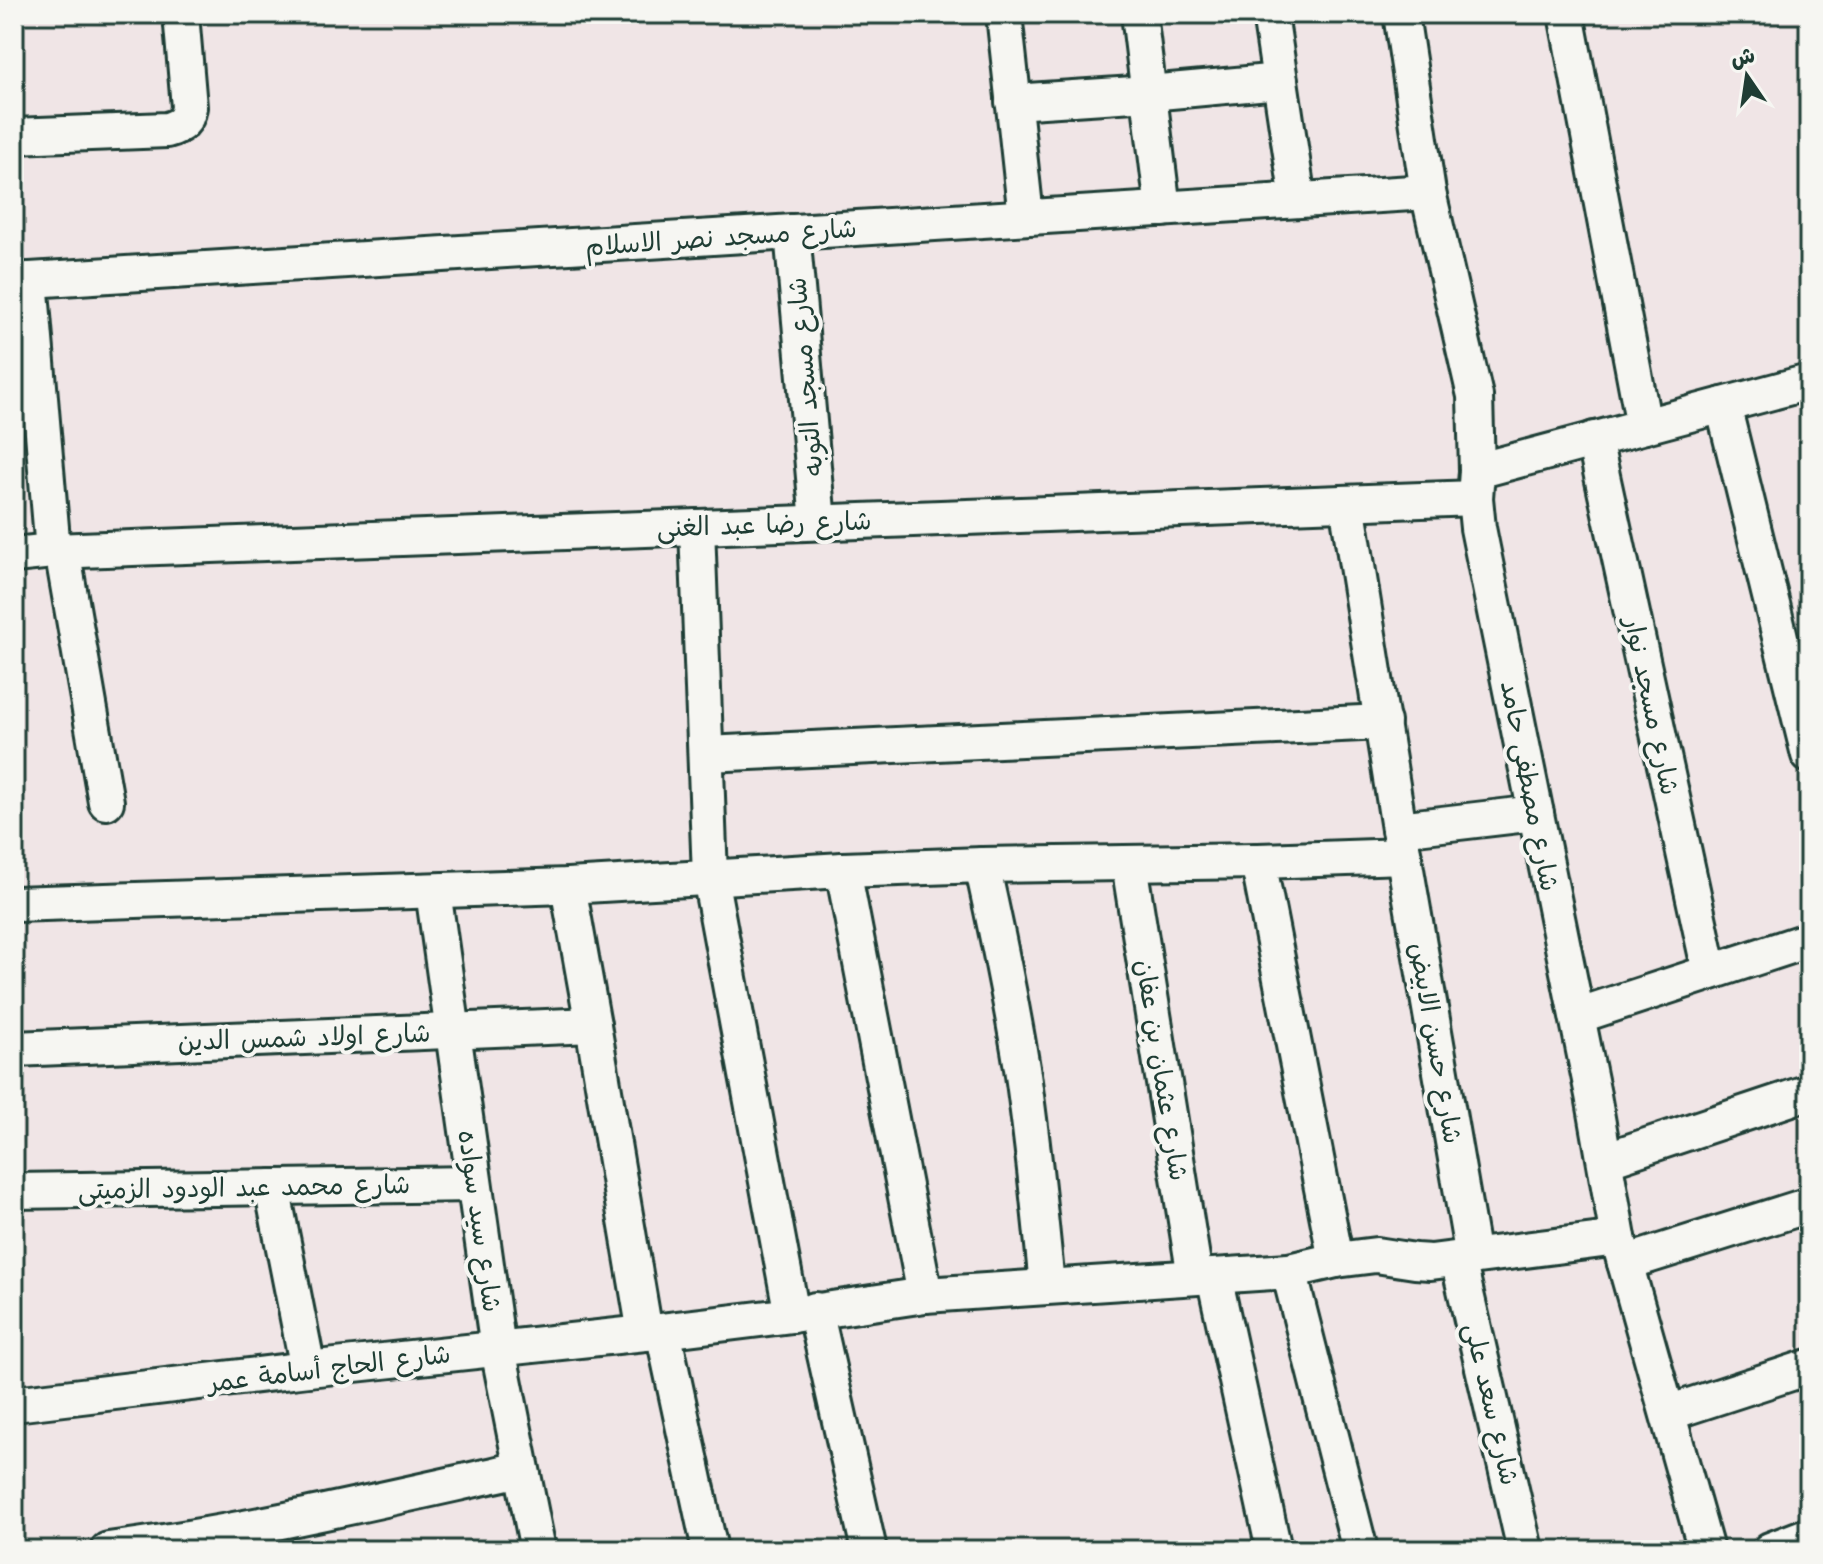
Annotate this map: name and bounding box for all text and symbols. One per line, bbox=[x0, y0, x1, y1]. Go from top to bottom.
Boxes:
north arrow bbox=[1707, 36, 1787, 116]
text: ش bbox=[1728, 40, 1758, 76]
street label: شارع مسجد نصر الاسلام bbox=[584, 211, 858, 266]
street label: شارع مسجد التوبه bbox=[779, 276, 833, 478]
street label: شارع رضا عبد الغنى bbox=[656, 503, 872, 547]
street label: شارع مسجد نوار bbox=[1614, 612, 1687, 798]
street label: شارع مصطفى حامد bbox=[1491, 678, 1567, 895]
street label: شارع حسن الابيض bbox=[1400, 940, 1470, 1147]
street label: شارع عثمان بن عفان bbox=[1126, 957, 1196, 1183]
street label: شارع اولاد شمس الدين bbox=[177, 1016, 431, 1060]
street label: شارع سيد سواده bbox=[448, 1128, 510, 1315]
street label: شارع محمد عبد الودود الزميتى bbox=[78, 1167, 411, 1209]
street label: شارع سعد على bbox=[1455, 1320, 1527, 1489]
street label: شارع الحاج أسامة عمر bbox=[203, 1336, 453, 1402]

